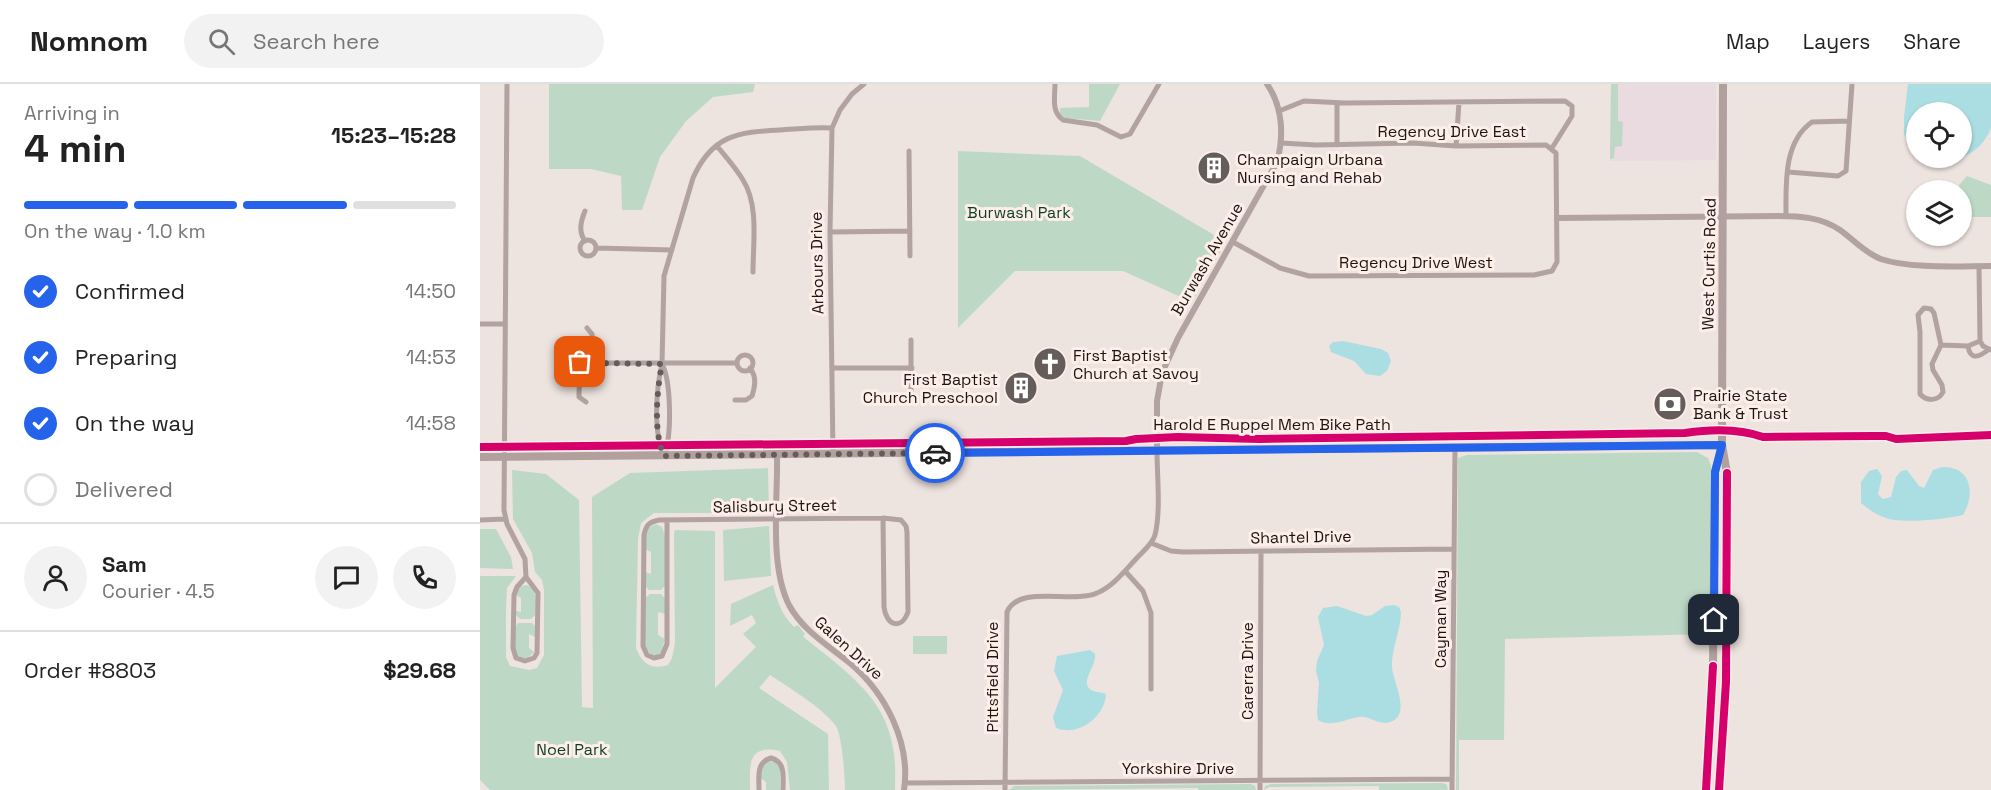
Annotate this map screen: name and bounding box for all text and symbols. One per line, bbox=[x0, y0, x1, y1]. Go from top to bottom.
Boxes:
search box bbox=[184, 14, 604, 68]
text: Nomnom bbox=[30, 23, 148, 59]
icon: search bbox=[205, 25, 238, 58]
text: Search here bbox=[253, 27, 380, 55]
text: Map bbox=[1726, 28, 1770, 55]
text: Layers bbox=[1803, 28, 1870, 55]
text: Share bbox=[1903, 28, 1961, 55]
text: Arriving in bbox=[24, 100, 120, 126]
map controls bbox=[1906, 102, 1972, 246]
button: locate bbox=[1906, 102, 1972, 168]
text: 15:23–15:28 bbox=[331, 121, 456, 149]
street label: Regency Drive East bbox=[1378, 121, 1526, 142]
text: 4 min bbox=[24, 124, 126, 173]
place label: Champaign Urbana Nursing and Rehab bbox=[1237, 149, 1383, 188]
building icon: Champaign Urbana Nursing and Rehab bbox=[1196, 150, 1232, 186]
button: layers bbox=[1906, 180, 1972, 246]
street label: West Curtis Road bbox=[1697, 198, 1721, 330]
street label: Burwash Avenue bbox=[1166, 199, 1248, 319]
park label: Burwash Park bbox=[967, 202, 1071, 223]
street label: Arbours Drive bbox=[806, 211, 828, 315]
text: On the way · 1.0 km bbox=[24, 218, 206, 244]
street label: Regency Drive West bbox=[1339, 252, 1493, 273]
icon: check bbox=[24, 275, 57, 308]
text: Confirmed bbox=[75, 277, 185, 305]
text: 14:50 bbox=[405, 278, 456, 304]
pin bbox=[554, 336, 605, 387]
icon: check bbox=[24, 341, 57, 374]
text: Preparing bbox=[75, 343, 177, 371]
text: 14:53 bbox=[406, 344, 456, 370]
icon: bag bbox=[563, 345, 596, 378]
place label: First Baptist Church at Savoy bbox=[1073, 345, 1199, 384]
church icon: First Baptist Church at Savoy bbox=[1032, 346, 1068, 382]
place label: First Baptist Church Preschool bbox=[863, 369, 998, 408]
building icon: First Baptist Church Preschool bbox=[1003, 370, 1039, 406]
place label: Prairie State Bank & Trust bbox=[1693, 385, 1788, 424]
bank icon: Prairie State Bank & Trust bbox=[1652, 386, 1688, 422]
icon: check bbox=[24, 407, 57, 440]
text: On the way bbox=[75, 409, 194, 437]
text: 14:58 bbox=[406, 410, 456, 436]
street label: Harold E Ruppel Mem Bike Path bbox=[1153, 414, 1391, 435]
courier bbox=[905, 423, 965, 483]
icon: car bbox=[919, 437, 952, 470]
text: Delivered bbox=[75, 475, 173, 503]
street label: Salisbury Street bbox=[713, 494, 837, 518]
street label: Shantel Drive bbox=[1250, 526, 1352, 548]
button: person bbox=[24, 546, 87, 609]
button: chat bbox=[315, 546, 378, 609]
button: phone bbox=[393, 546, 456, 609]
text: Sam bbox=[102, 550, 147, 578]
street label: Cayman Way bbox=[1430, 570, 1451, 668]
text: Courier · 4.5 bbox=[102, 578, 215, 604]
pin bbox=[1688, 594, 1739, 645]
icon: home bbox=[1697, 603, 1730, 636]
street label: Galen Drive bbox=[810, 612, 888, 684]
street label: Pittsfield Drive bbox=[982, 621, 1003, 733]
street label: Carerra Drive bbox=[1237, 622, 1258, 720]
text: Order #8803 bbox=[24, 656, 156, 684]
text: $29.68 bbox=[383, 656, 456, 684]
park label: Noel Park bbox=[536, 739, 608, 760]
street label: Yorkshire Drive bbox=[1122, 758, 1234, 779]

